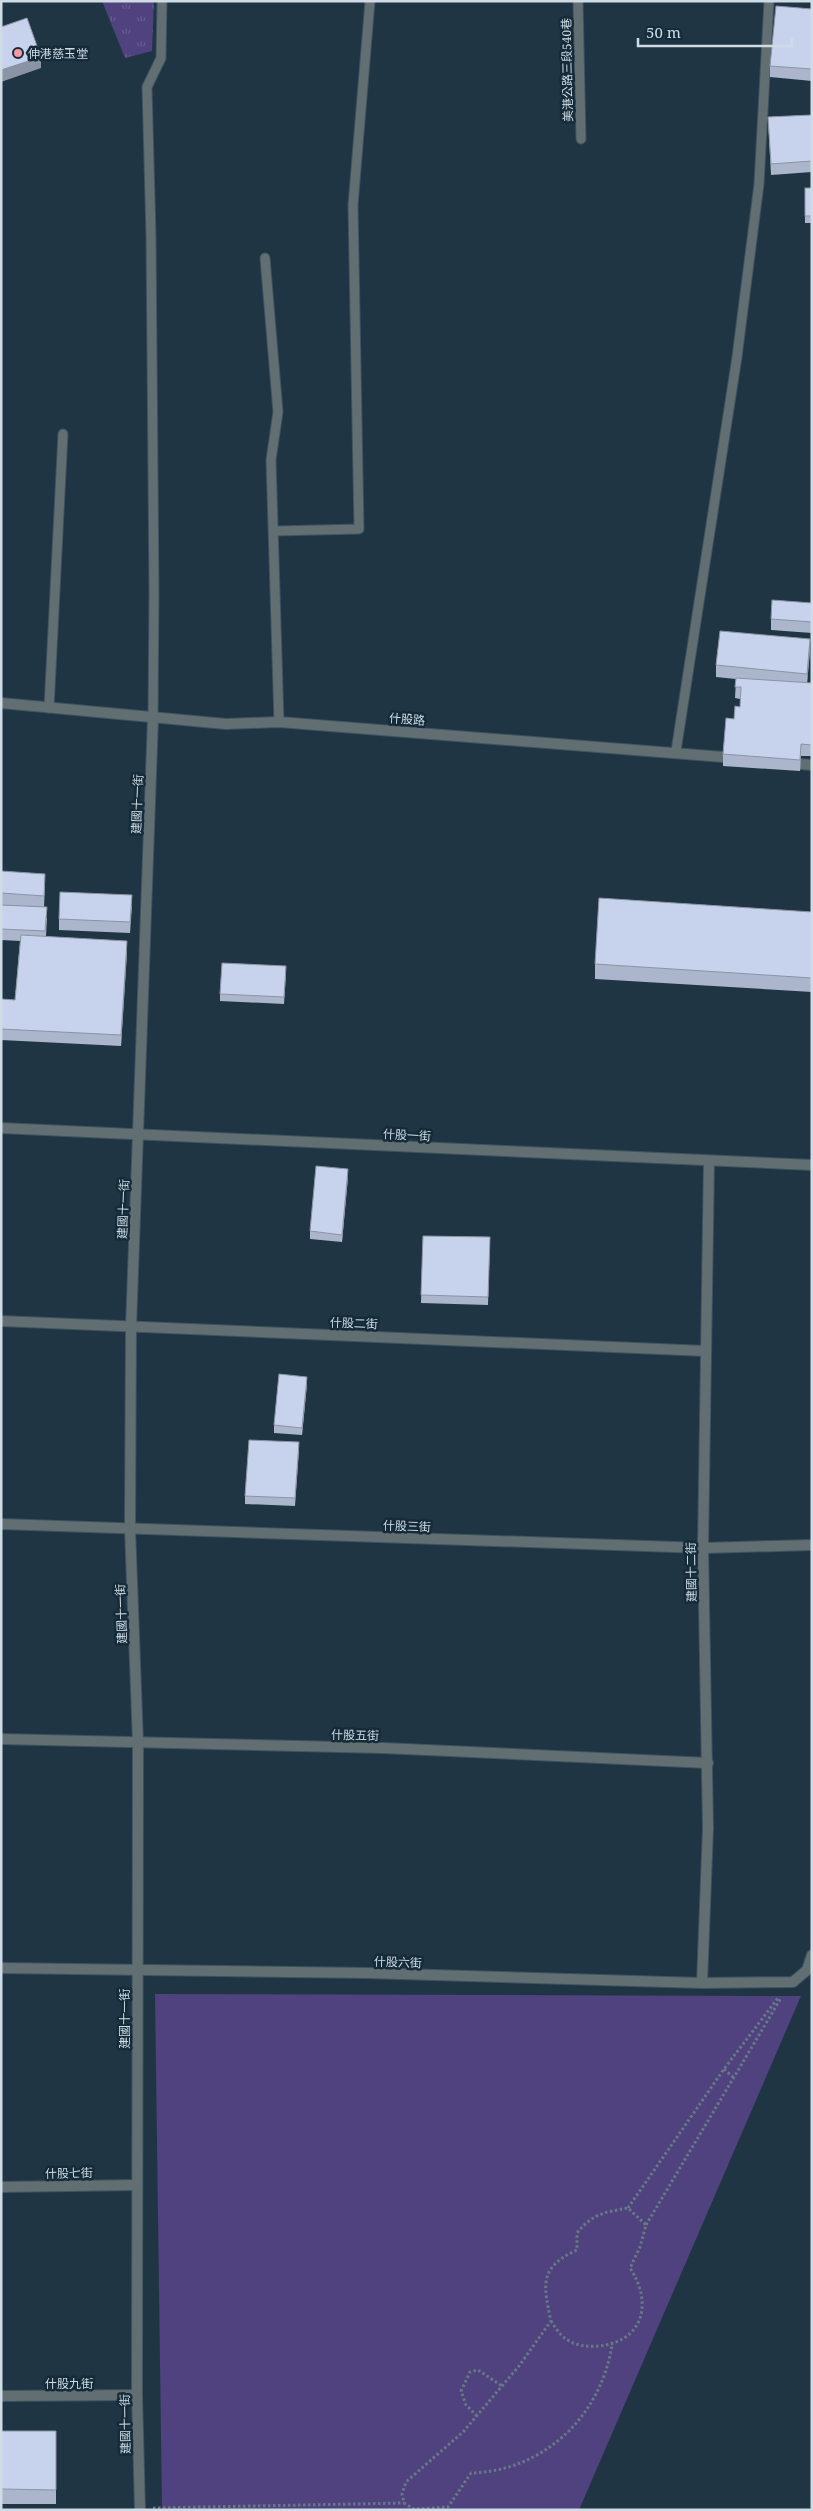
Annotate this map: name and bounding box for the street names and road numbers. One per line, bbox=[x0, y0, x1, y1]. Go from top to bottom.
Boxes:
street label: 美港公路三段540巷 bbox=[558, 18, 576, 122]
street label: 什股路 bbox=[388, 709, 426, 729]
street label: 建國十一街 bbox=[127, 774, 147, 834]
street label: 什股一街 bbox=[383, 1125, 431, 1145]
street label: 建國十一街 bbox=[113, 1179, 133, 1239]
street label: 什股二街 bbox=[330, 1314, 378, 1332]
street label: 什股三街 bbox=[383, 1517, 431, 1535]
street label: 建國十二街 bbox=[682, 1542, 700, 1602]
street label: 建國十一街 bbox=[111, 1584, 131, 1644]
street label: 什股五街 bbox=[331, 1726, 379, 1744]
street label: 什股六街 bbox=[374, 1953, 422, 1971]
street label: 建國十一街 bbox=[116, 1989, 133, 2049]
street label: 什股七街 bbox=[45, 2164, 93, 2182]
street label: 什股九街 bbox=[45, 2375, 93, 2392]
street label: 建國十一街 bbox=[116, 2394, 134, 2454]

